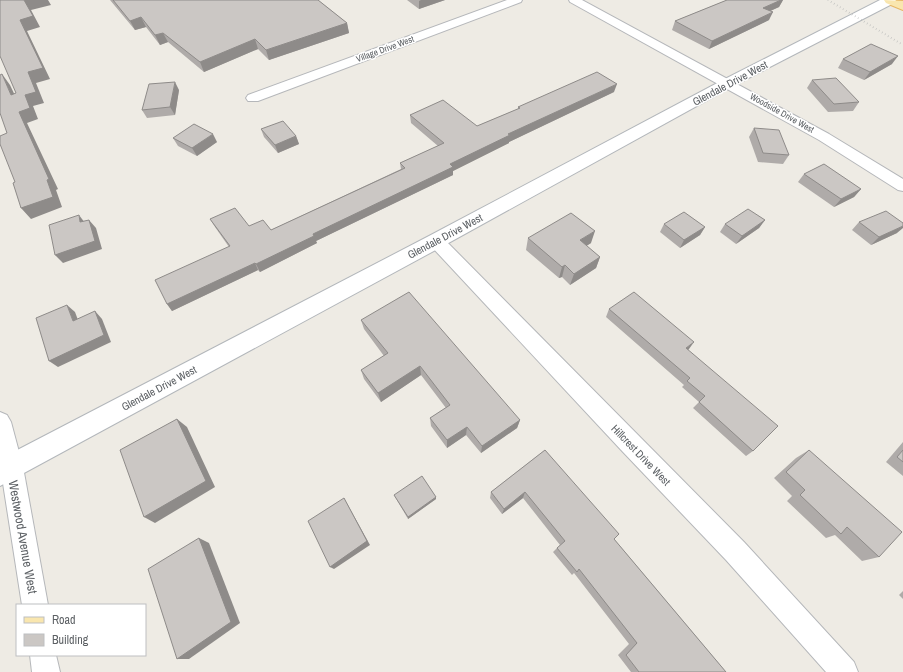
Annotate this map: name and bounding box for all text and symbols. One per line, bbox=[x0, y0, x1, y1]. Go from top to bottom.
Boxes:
street label: Village Drive West bbox=[354, 33, 416, 65]
street label: Glendale Drive West bbox=[690, 57, 770, 109]
street label: Woodside Drive West bbox=[748, 90, 816, 136]
street label: Glendale Drive West bbox=[405, 210, 485, 262]
street label: Glendale Drive West bbox=[119, 362, 199, 414]
street label: Hillcrest Drive West bbox=[608, 422, 674, 489]
street label: Westwood Avenue West bbox=[5, 479, 41, 595]
legend bbox=[16, 604, 146, 656]
text: Road bbox=[52, 612, 76, 628]
text: Building bbox=[52, 632, 89, 648]

